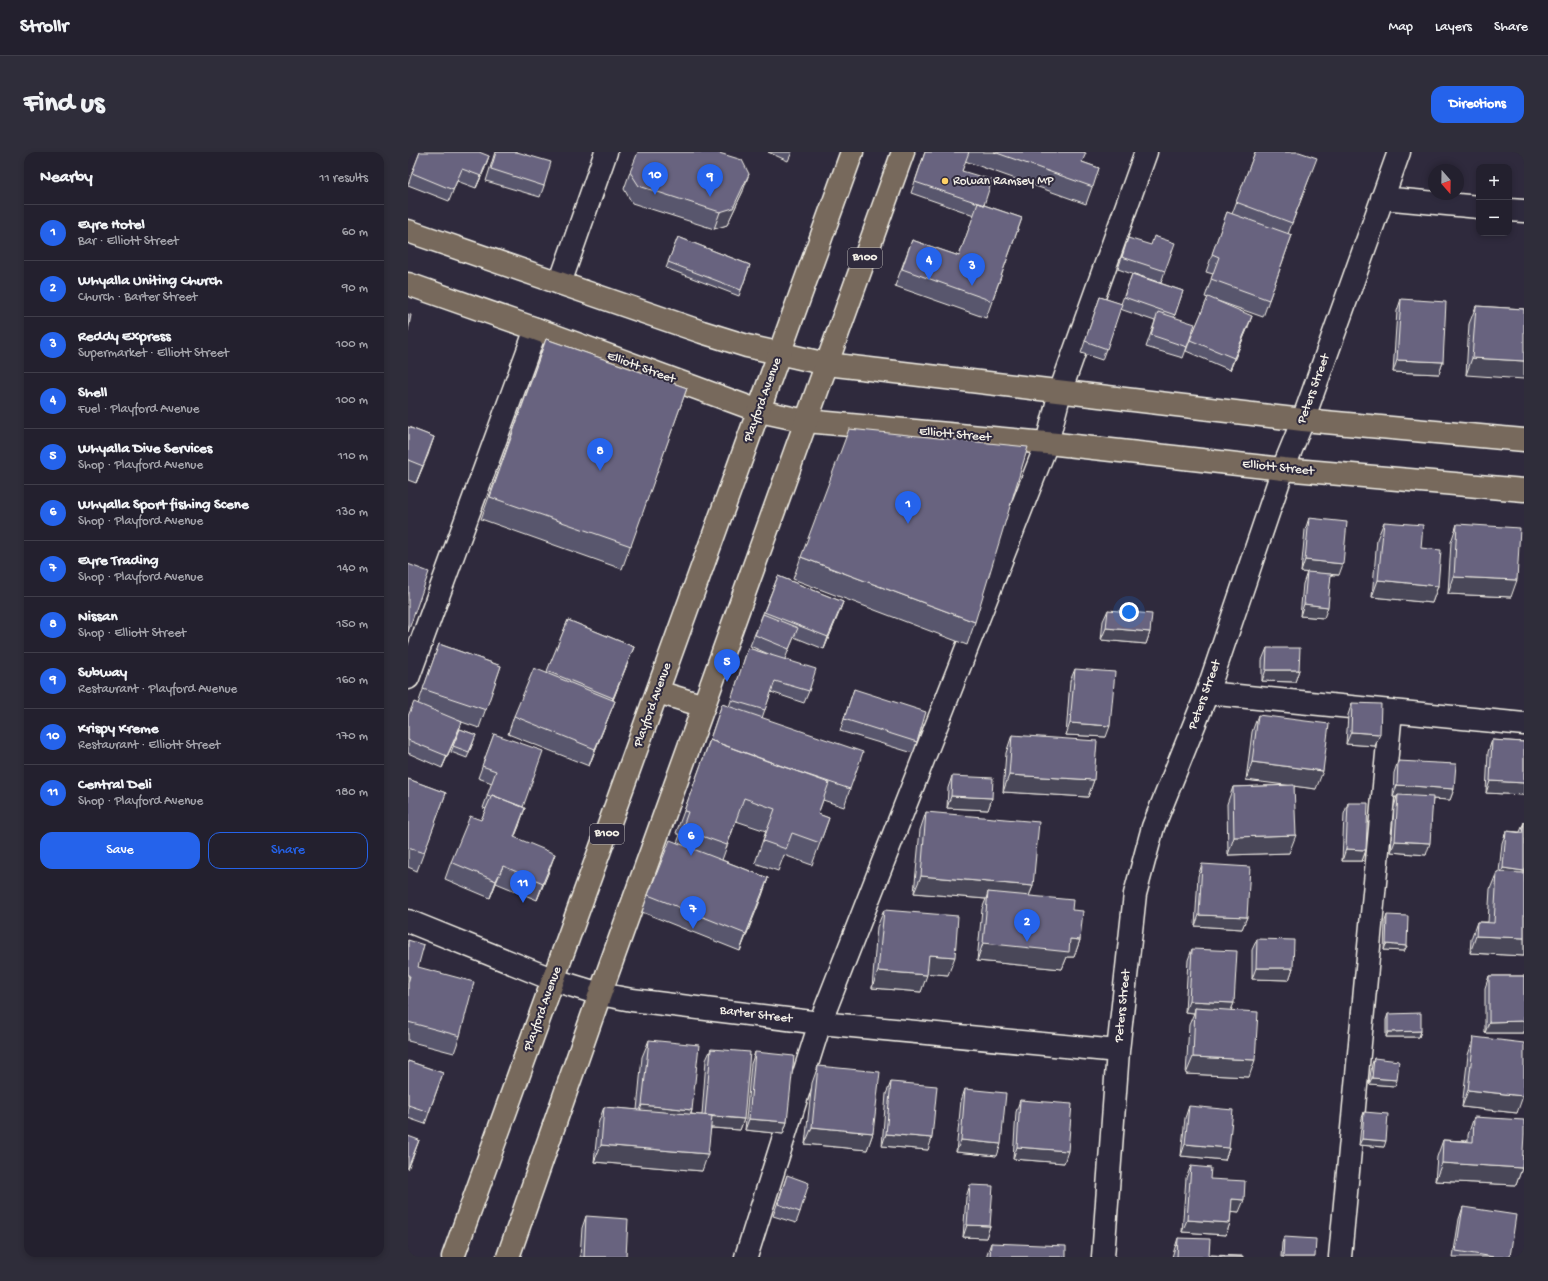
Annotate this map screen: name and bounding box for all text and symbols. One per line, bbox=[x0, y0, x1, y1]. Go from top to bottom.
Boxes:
text: Strollr bbox=[20, 16, 68, 39]
text: Map bbox=[1389, 19, 1413, 36]
text: Layers bbox=[1435, 19, 1472, 36]
text: Share bbox=[1494, 19, 1528, 36]
button: Directions bbox=[1431, 86, 1524, 123]
text: Find us bbox=[24, 88, 104, 121]
pin: 10 bbox=[642, 162, 668, 195]
pin: 9 bbox=[697, 164, 723, 197]
north arrow bbox=[1428, 164, 1464, 200]
map controls bbox=[1476, 164, 1512, 236]
button: + bbox=[1476, 164, 1512, 200]
text: Nearby bbox=[40, 168, 93, 188]
text: 11 results bbox=[319, 171, 368, 186]
place label: Rowan Ramsey MP bbox=[953, 174, 1054, 189]
marker: Rowan Ramsey MP bbox=[940, 176, 950, 186]
button: − bbox=[1476, 200, 1512, 236]
text: Eyre Hotel bbox=[78, 216, 145, 234]
text: 1 bbox=[50, 225, 56, 240]
text: 60 m bbox=[342, 225, 368, 240]
text: Bar · Elliott Street bbox=[78, 234, 178, 249]
pin: 4 bbox=[916, 247, 942, 280]
road number: B100 bbox=[848, 248, 882, 268]
pin: 3 bbox=[959, 253, 985, 286]
text: Whyalla Uniting Church bbox=[78, 272, 222, 290]
text: 2 bbox=[50, 281, 56, 296]
text: 90 m bbox=[342, 281, 368, 296]
text: Church · Barter Street bbox=[78, 290, 197, 305]
text: Reddy Express bbox=[78, 328, 171, 346]
text: 3 bbox=[50, 337, 56, 352]
text: 100 m bbox=[336, 337, 368, 352]
text: Supermarket · Elliott Street bbox=[78, 346, 229, 361]
street label: Elliott Street bbox=[605, 349, 679, 388]
street label: Peters Street bbox=[1294, 351, 1334, 427]
street label: Playford Avenue bbox=[740, 355, 785, 445]
text: Shell bbox=[78, 384, 107, 402]
text: 4 bbox=[50, 393, 56, 408]
text: 100 m bbox=[336, 393, 368, 408]
text: Fuel · Playford Avenue bbox=[78, 402, 199, 417]
street label: Elliott Street bbox=[919, 424, 993, 446]
pin: 8 bbox=[587, 438, 613, 471]
text: Whyalla Dive Services bbox=[78, 440, 212, 458]
text: 5 bbox=[50, 449, 56, 464]
text: 110 m bbox=[338, 449, 368, 464]
street label: Elliott Street bbox=[1242, 457, 1316, 479]
text: Shop · Playford Avenue bbox=[78, 458, 203, 473]
pin: 1 bbox=[895, 491, 921, 524]
text: Whyalla Sport fishing Scene bbox=[78, 496, 249, 514]
text: 6 bbox=[50, 505, 56, 520]
text: 130 m bbox=[336, 505, 368, 520]
text: Shop · Playford Avenue bbox=[78, 514, 203, 529]
text: Eyre Trading bbox=[78, 552, 158, 570]
text: 7 bbox=[50, 561, 56, 576]
text: 140 m bbox=[337, 561, 368, 576]
text: Shop · Playford Avenue bbox=[78, 570, 203, 585]
your location bbox=[1119, 602, 1139, 622]
text: Nissan bbox=[78, 608, 118, 626]
text: 8 bbox=[49, 617, 57, 632]
text: 150 m bbox=[336, 617, 368, 632]
text: Shop · Elliott Street bbox=[78, 626, 186, 641]
pin: 5 bbox=[714, 649, 740, 682]
street label: Peters Street bbox=[1185, 657, 1225, 733]
street label: Playford Avenue bbox=[630, 660, 675, 750]
text: Subway bbox=[78, 664, 127, 682]
text: 9 bbox=[50, 673, 56, 688]
text: 160 m bbox=[336, 673, 368, 688]
text: Restaurant · Playford Avenue bbox=[78, 682, 237, 697]
text: Krispy Kreme bbox=[78, 720, 158, 738]
text: 10 bbox=[47, 729, 59, 744]
text: 170 m bbox=[336, 729, 368, 744]
text: Restaurant · Elliott Street bbox=[78, 738, 220, 753]
text: Central Deli bbox=[78, 776, 152, 794]
text: 11 bbox=[48, 785, 58, 800]
text: 180 m bbox=[336, 785, 368, 800]
text: Shop · Playford Avenue bbox=[78, 794, 203, 809]
pin: 6 bbox=[678, 823, 704, 856]
road number: B100 bbox=[590, 824, 624, 844]
button: Save bbox=[40, 832, 200, 869]
button: Share bbox=[208, 832, 368, 869]
pin: 11 bbox=[510, 870, 536, 903]
pin: 7 bbox=[680, 896, 706, 929]
pin: 2 bbox=[1014, 909, 1040, 942]
street label: Playford Avenue bbox=[520, 964, 565, 1054]
street label: Peters Street bbox=[1112, 967, 1134, 1044]
street label: Barter Street bbox=[718, 1003, 795, 1027]

